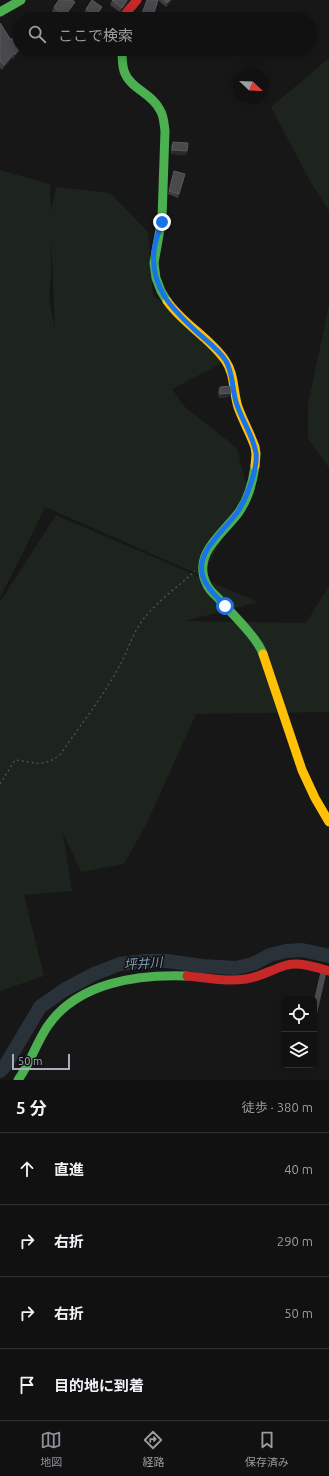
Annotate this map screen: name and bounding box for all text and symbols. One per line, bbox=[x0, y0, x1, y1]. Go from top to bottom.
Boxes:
search box bbox=[12, 12, 317, 56]
icon: search bbox=[26, 23, 48, 45]
text: ここで検索 bbox=[58, 27, 133, 44]
north arrow bbox=[233, 68, 269, 104]
route end bbox=[153, 213, 171, 231]
route start bbox=[216, 597, 234, 615]
water label: 坪井川 bbox=[123, 955, 165, 971]
map controls bbox=[281, 996, 317, 1068]
button: locate bbox=[281, 996, 317, 1032]
button: layers bbox=[281, 1032, 317, 1068]
scale bar bbox=[12, 1052, 70, 1071]
text: 50 m bbox=[18, 1055, 42, 1067]
text: 5 分 bbox=[16, 1098, 47, 1117]
text: 徒歩 · 380 m bbox=[242, 1100, 313, 1114]
icon: ahead bbox=[16, 1158, 38, 1180]
text: 直進 bbox=[54, 1161, 84, 1178]
text: 40 m bbox=[284, 1162, 313, 1176]
icon: right bbox=[16, 1230, 38, 1252]
text: 右折 bbox=[54, 1233, 84, 1250]
text: 290 m bbox=[277, 1234, 313, 1248]
icon: right bbox=[16, 1302, 38, 1324]
text: 右折 bbox=[54, 1305, 84, 1322]
text: 50 m bbox=[284, 1306, 313, 1320]
icon: arrive bbox=[16, 1374, 38, 1396]
text: 目的地に到着 bbox=[54, 1377, 144, 1394]
tab: 地図 bbox=[40, 1429, 62, 1469]
tab: 経路 bbox=[142, 1429, 164, 1469]
tab: 保存済み bbox=[245, 1429, 289, 1469]

